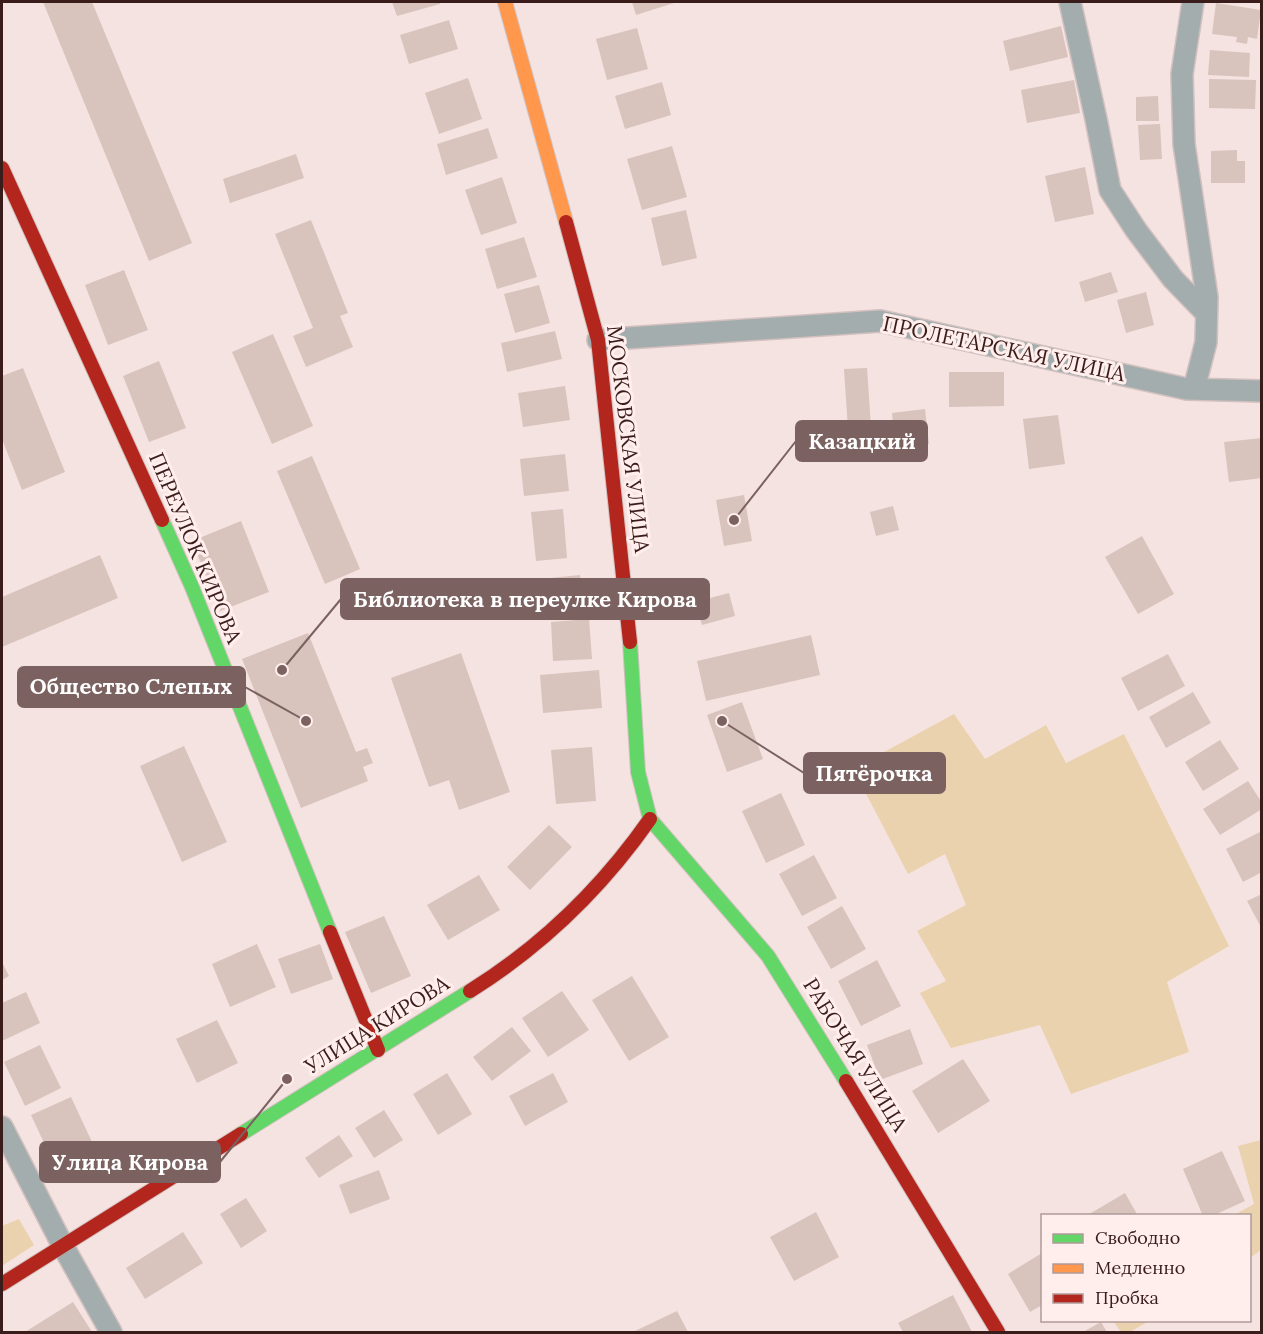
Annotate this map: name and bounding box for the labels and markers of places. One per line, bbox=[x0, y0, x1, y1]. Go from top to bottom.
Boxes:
callout: Казацкий bbox=[796, 421, 927, 461]
callout: Библиотека в переулке Кирова bbox=[341, 579, 709, 619]
callout: Общество Слепых bbox=[18, 667, 245, 707]
callout: Пятёрочка bbox=[804, 753, 945, 793]
callout: Улица Кирова bbox=[40, 1142, 220, 1182]

